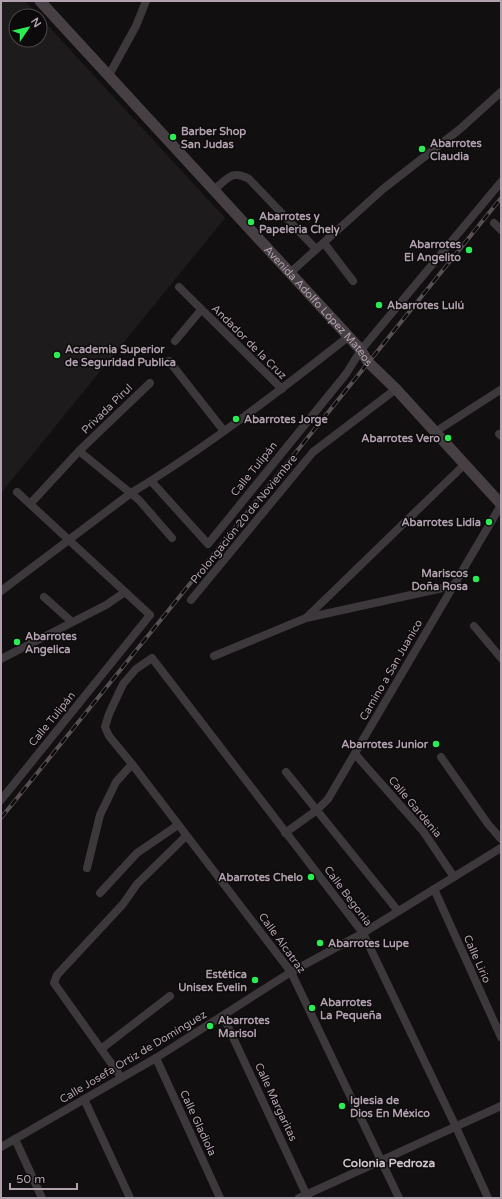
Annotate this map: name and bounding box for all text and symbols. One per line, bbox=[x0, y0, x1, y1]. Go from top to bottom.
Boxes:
north arrow bbox=[8, 8, 48, 48]
text: N bbox=[28, 15, 44, 30]
place label: Barber Shop San Judas bbox=[181, 125, 246, 151]
marker: Barber Shop San Judas bbox=[168, 132, 178, 142]
place label: Abarrotes Claudia bbox=[430, 137, 483, 163]
marker: Abarrotes Claudia bbox=[417, 144, 427, 154]
place label: Abarrotes y Papeleria Chely bbox=[259, 210, 340, 237]
marker: Abarrotes y Papeleria Chely bbox=[246, 217, 256, 227]
place label: Abarrotes El Angelito bbox=[404, 238, 462, 265]
street label: Avenida Adolfo López Mateos bbox=[262, 243, 375, 369]
marker: Abarrotes El Angelito bbox=[464, 245, 474, 255]
place label: Abarrotes Lulú bbox=[387, 299, 464, 312]
marker: Abarrotes Lulú bbox=[374, 300, 384, 310]
street label: Andador de la Cruz bbox=[209, 302, 289, 382]
place label: Academia Superior de Seguridad Publica bbox=[65, 343, 176, 370]
marker: Academia Superior de Seguridad Publica bbox=[52, 350, 62, 360]
street label: Privada Pirul bbox=[79, 381, 135, 437]
place label: Abarrotes Jorge bbox=[244, 413, 328, 427]
marker: Abarrotes Jorge bbox=[231, 414, 241, 424]
place label: Abarrotes Vero bbox=[361, 432, 440, 445]
marker: Abarrotes Vero bbox=[443, 433, 453, 443]
street label: Calle Tulipán bbox=[228, 439, 280, 499]
street label: Prolongación 20 de Noviembre bbox=[188, 452, 300, 586]
place label: Abarrotes Lidia bbox=[401, 516, 481, 529]
marker: Abarrotes Lidia bbox=[484, 517, 494, 527]
place label: Mariscos Doña Rosa bbox=[412, 567, 469, 593]
marker: Mariscos Doña Rosa bbox=[471, 574, 481, 584]
street label: Camino a San Juanico bbox=[357, 617, 425, 723]
place label: Abarrotes Angelica bbox=[25, 630, 78, 657]
marker: Abarrotes Angelica bbox=[12, 637, 22, 647]
street label: Calle Tulipán bbox=[26, 689, 78, 749]
place label: Abarrotes Junior bbox=[341, 738, 429, 751]
marker: Abarrotes Junior bbox=[431, 739, 441, 749]
street label: Calle Gardenia bbox=[386, 774, 444, 840]
street label: Calle Begonia bbox=[321, 864, 375, 928]
place label: Abarrotes Chelo bbox=[218, 871, 303, 884]
marker: Abarrotes Chelo bbox=[306, 872, 316, 882]
street label: Calle Alcatraz bbox=[256, 910, 309, 976]
street label: Calle Lirio bbox=[461, 933, 493, 985]
place label: Abarrotes Lupe bbox=[328, 937, 410, 951]
marker: Abarrotes Lupe bbox=[315, 938, 325, 948]
place label: Estética Unisex Evelin bbox=[178, 968, 247, 994]
marker: Estética Unisex Evelin bbox=[250, 975, 260, 985]
place label: Abarrotes La Pequeña bbox=[320, 996, 382, 1023]
marker: Abarrotes La Pequeña bbox=[307, 1003, 317, 1013]
street label: Calle Josefa Ortiz de Domínguez bbox=[57, 1008, 209, 1106]
place label: Abarrotes Marisol bbox=[218, 1014, 271, 1040]
marker: Abarrotes Marisol bbox=[205, 1021, 215, 1031]
street label: Calle Margaritas bbox=[252, 1061, 300, 1143]
street label: Calle Gladiola bbox=[177, 1088, 219, 1158]
place label: Iglesia de Dios En México bbox=[350, 1094, 430, 1120]
marker: Iglesia de Dios En México bbox=[337, 1101, 347, 1111]
district label: Colonia Pedroza bbox=[343, 1156, 436, 1170]
scale bar bbox=[10, 1165, 77, 1191]
text: 50 m bbox=[16, 1172, 45, 1186]

